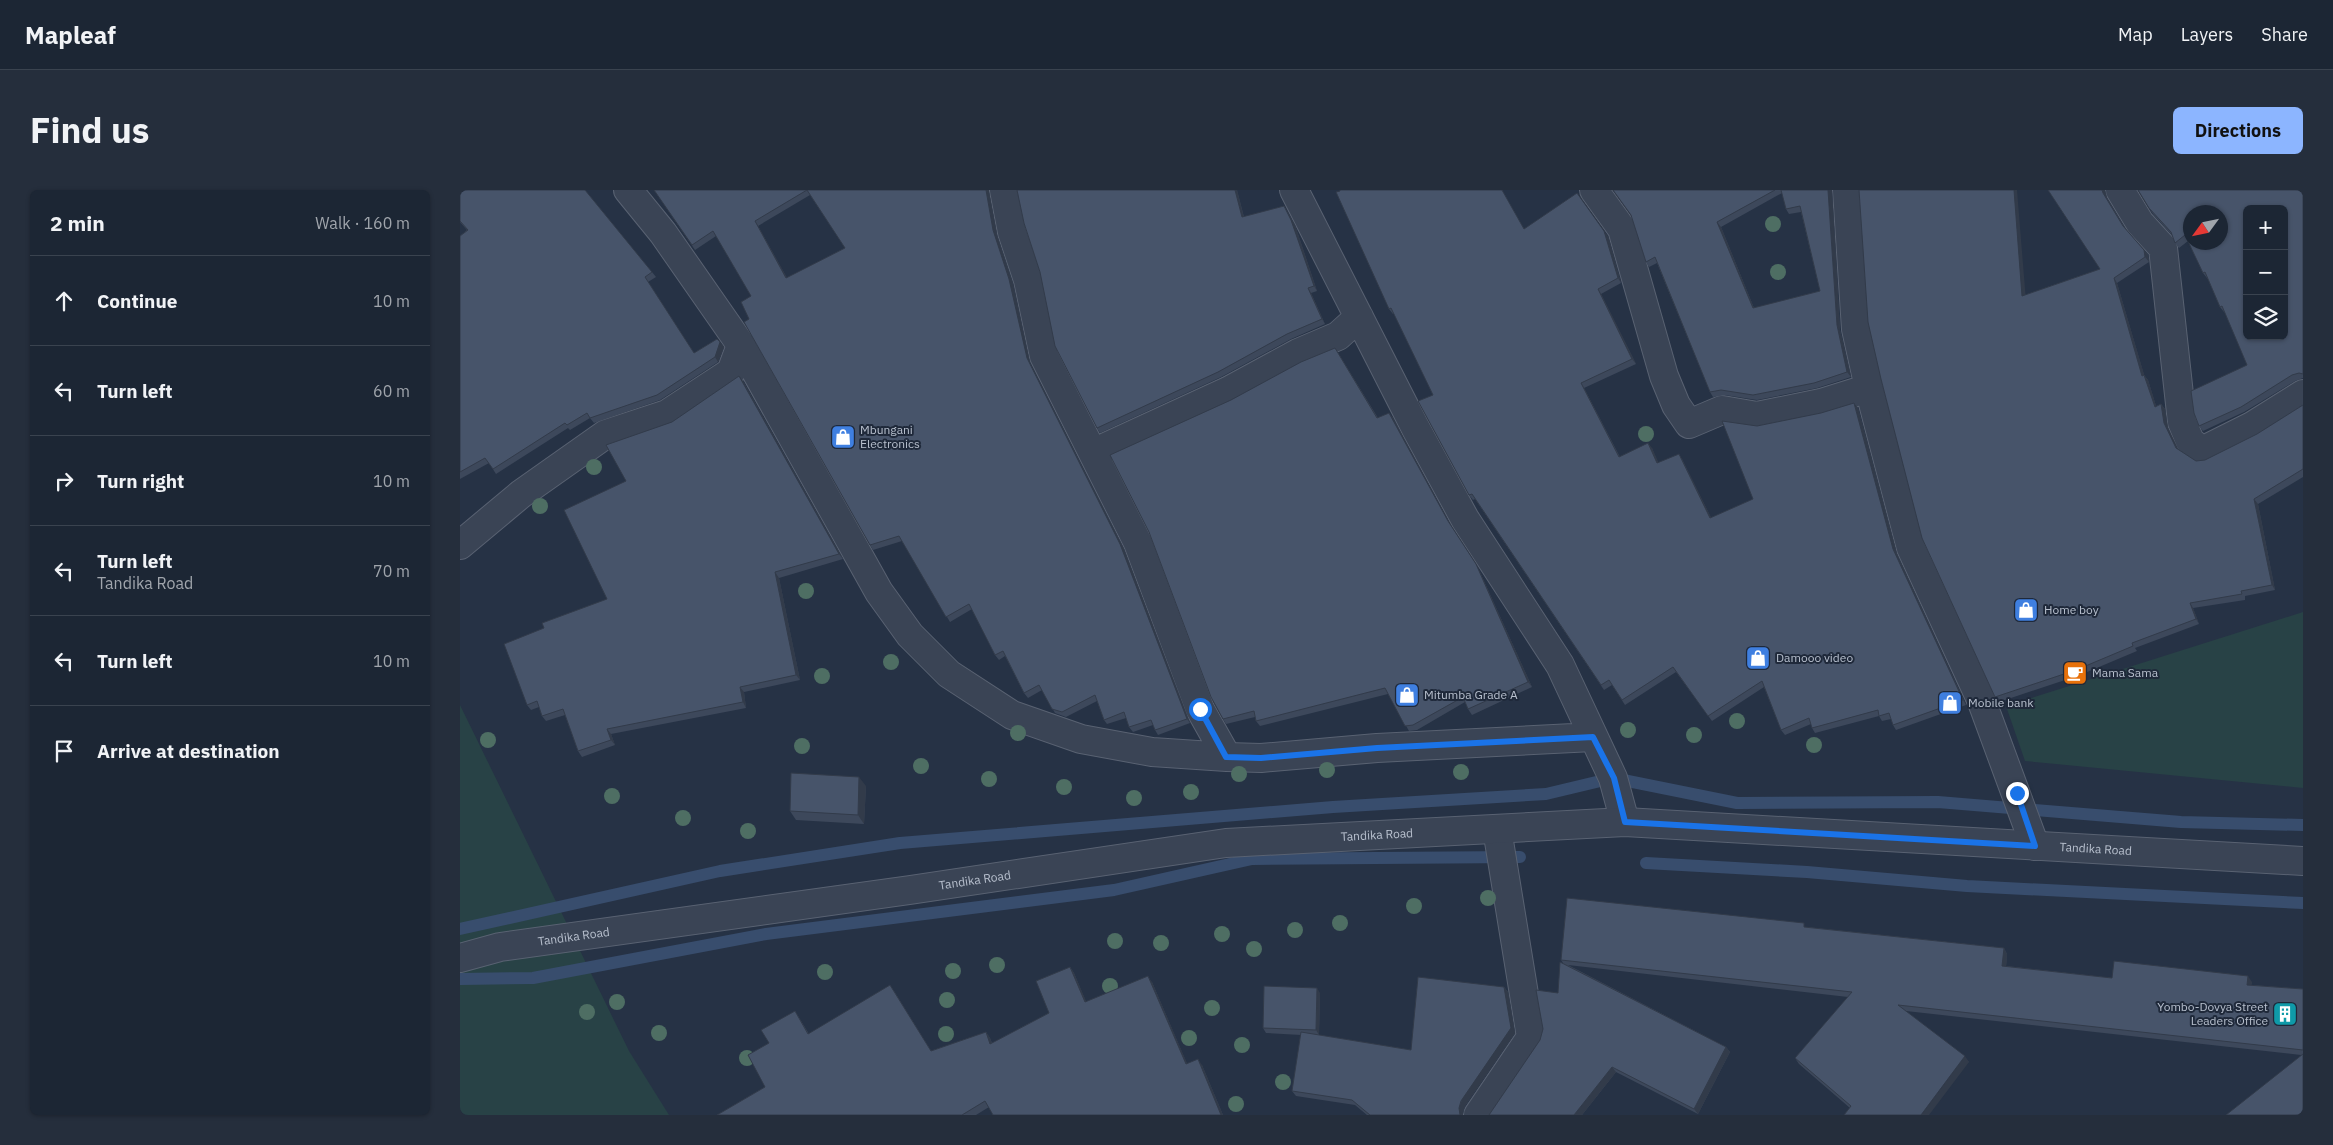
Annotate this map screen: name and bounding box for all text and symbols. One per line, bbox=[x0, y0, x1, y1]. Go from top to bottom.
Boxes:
text: Mapleaf bbox=[25, 19, 116, 51]
text: Map bbox=[2118, 23, 2153, 46]
text: Layers bbox=[2181, 23, 2233, 46]
text: Share bbox=[2261, 23, 2308, 46]
text: Find us bbox=[30, 107, 149, 153]
button: Directions bbox=[2173, 107, 2303, 154]
north arrow bbox=[2183, 205, 2228, 250]
map controls bbox=[2243, 205, 2288, 340]
button: + bbox=[2243, 205, 2288, 250]
text: 2 min bbox=[50, 209, 105, 237]
text: Walk · 160 m bbox=[315, 213, 410, 233]
button: − bbox=[2243, 250, 2288, 295]
icon: ahead bbox=[50, 287, 78, 315]
text: Continue bbox=[97, 289, 177, 313]
text: 10 m bbox=[373, 291, 410, 311]
button: layers bbox=[2243, 295, 2288, 340]
icon: left bbox=[50, 377, 78, 405]
text: Turn left bbox=[97, 379, 173, 403]
text: 60 m bbox=[373, 381, 410, 401]
place label: Mbungani Electronics bbox=[860, 422, 920, 451]
shop icon: Mbungani Electronics bbox=[830, 424, 856, 450]
icon: right bbox=[50, 467, 78, 495]
text: Turn right bbox=[97, 469, 184, 493]
text: 10 m bbox=[373, 471, 410, 491]
text: Turn left bbox=[97, 549, 173, 573]
icon: left bbox=[50, 557, 78, 585]
text: 70 m bbox=[373, 561, 410, 581]
text: Tandika Road bbox=[97, 573, 193, 593]
shop icon: Home boy bbox=[2013, 597, 2039, 623]
place label: Home boy bbox=[2044, 602, 2099, 617]
shop icon: Damooo video bbox=[1745, 645, 1771, 671]
icon: left bbox=[50, 647, 78, 675]
text: Turn left bbox=[97, 649, 173, 673]
place label: Damooo video bbox=[1776, 650, 1853, 665]
text: 10 m bbox=[373, 651, 410, 671]
cafe icon: Mama Sama bbox=[2062, 660, 2088, 686]
place label: Mama Sama bbox=[2092, 665, 2159, 680]
shop icon: Mitumba Grade A bbox=[1394, 682, 1420, 708]
place label: Mitumba Grade A bbox=[1424, 687, 1518, 702]
shop icon: Mobile bank bbox=[1937, 690, 1963, 716]
place label: Mobile bank bbox=[1968, 695, 2034, 710]
route start bbox=[1189, 698, 1212, 721]
icon: arrive bbox=[50, 737, 78, 765]
text: Arrive at destination bbox=[97, 739, 280, 763]
route end bbox=[2006, 782, 2029, 805]
street label: Tandika Road bbox=[1340, 825, 1413, 844]
street label: Tandika Road bbox=[2059, 839, 2132, 858]
street label: Tandika Road bbox=[938, 867, 1012, 893]
street label: Tandika Road bbox=[537, 924, 611, 949]
place label: Yombo-Dovya Street Leaders Office bbox=[2157, 999, 2268, 1028]
building icon: Yombo-Dovya Street Leaders Office bbox=[2272, 1001, 2298, 1027]

